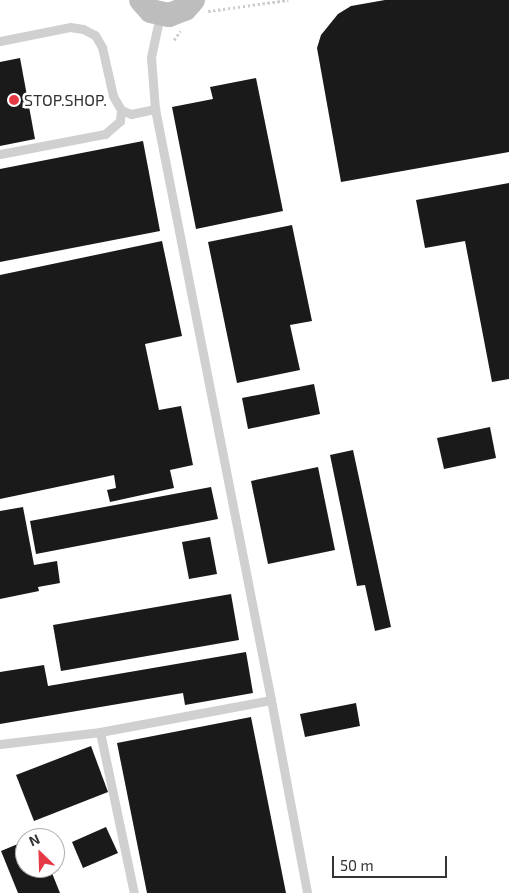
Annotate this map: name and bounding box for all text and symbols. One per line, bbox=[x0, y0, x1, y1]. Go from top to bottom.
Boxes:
place label: STOP.SHOP. bbox=[24, 90, 107, 110]
marker: STOP.SHOP. bbox=[8, 94, 20, 106]
north arrow bbox=[15, 828, 65, 878]
text: N bbox=[26, 830, 42, 850]
scale bar bbox=[334, 846, 449, 878]
text: 50 m bbox=[340, 856, 374, 874]

